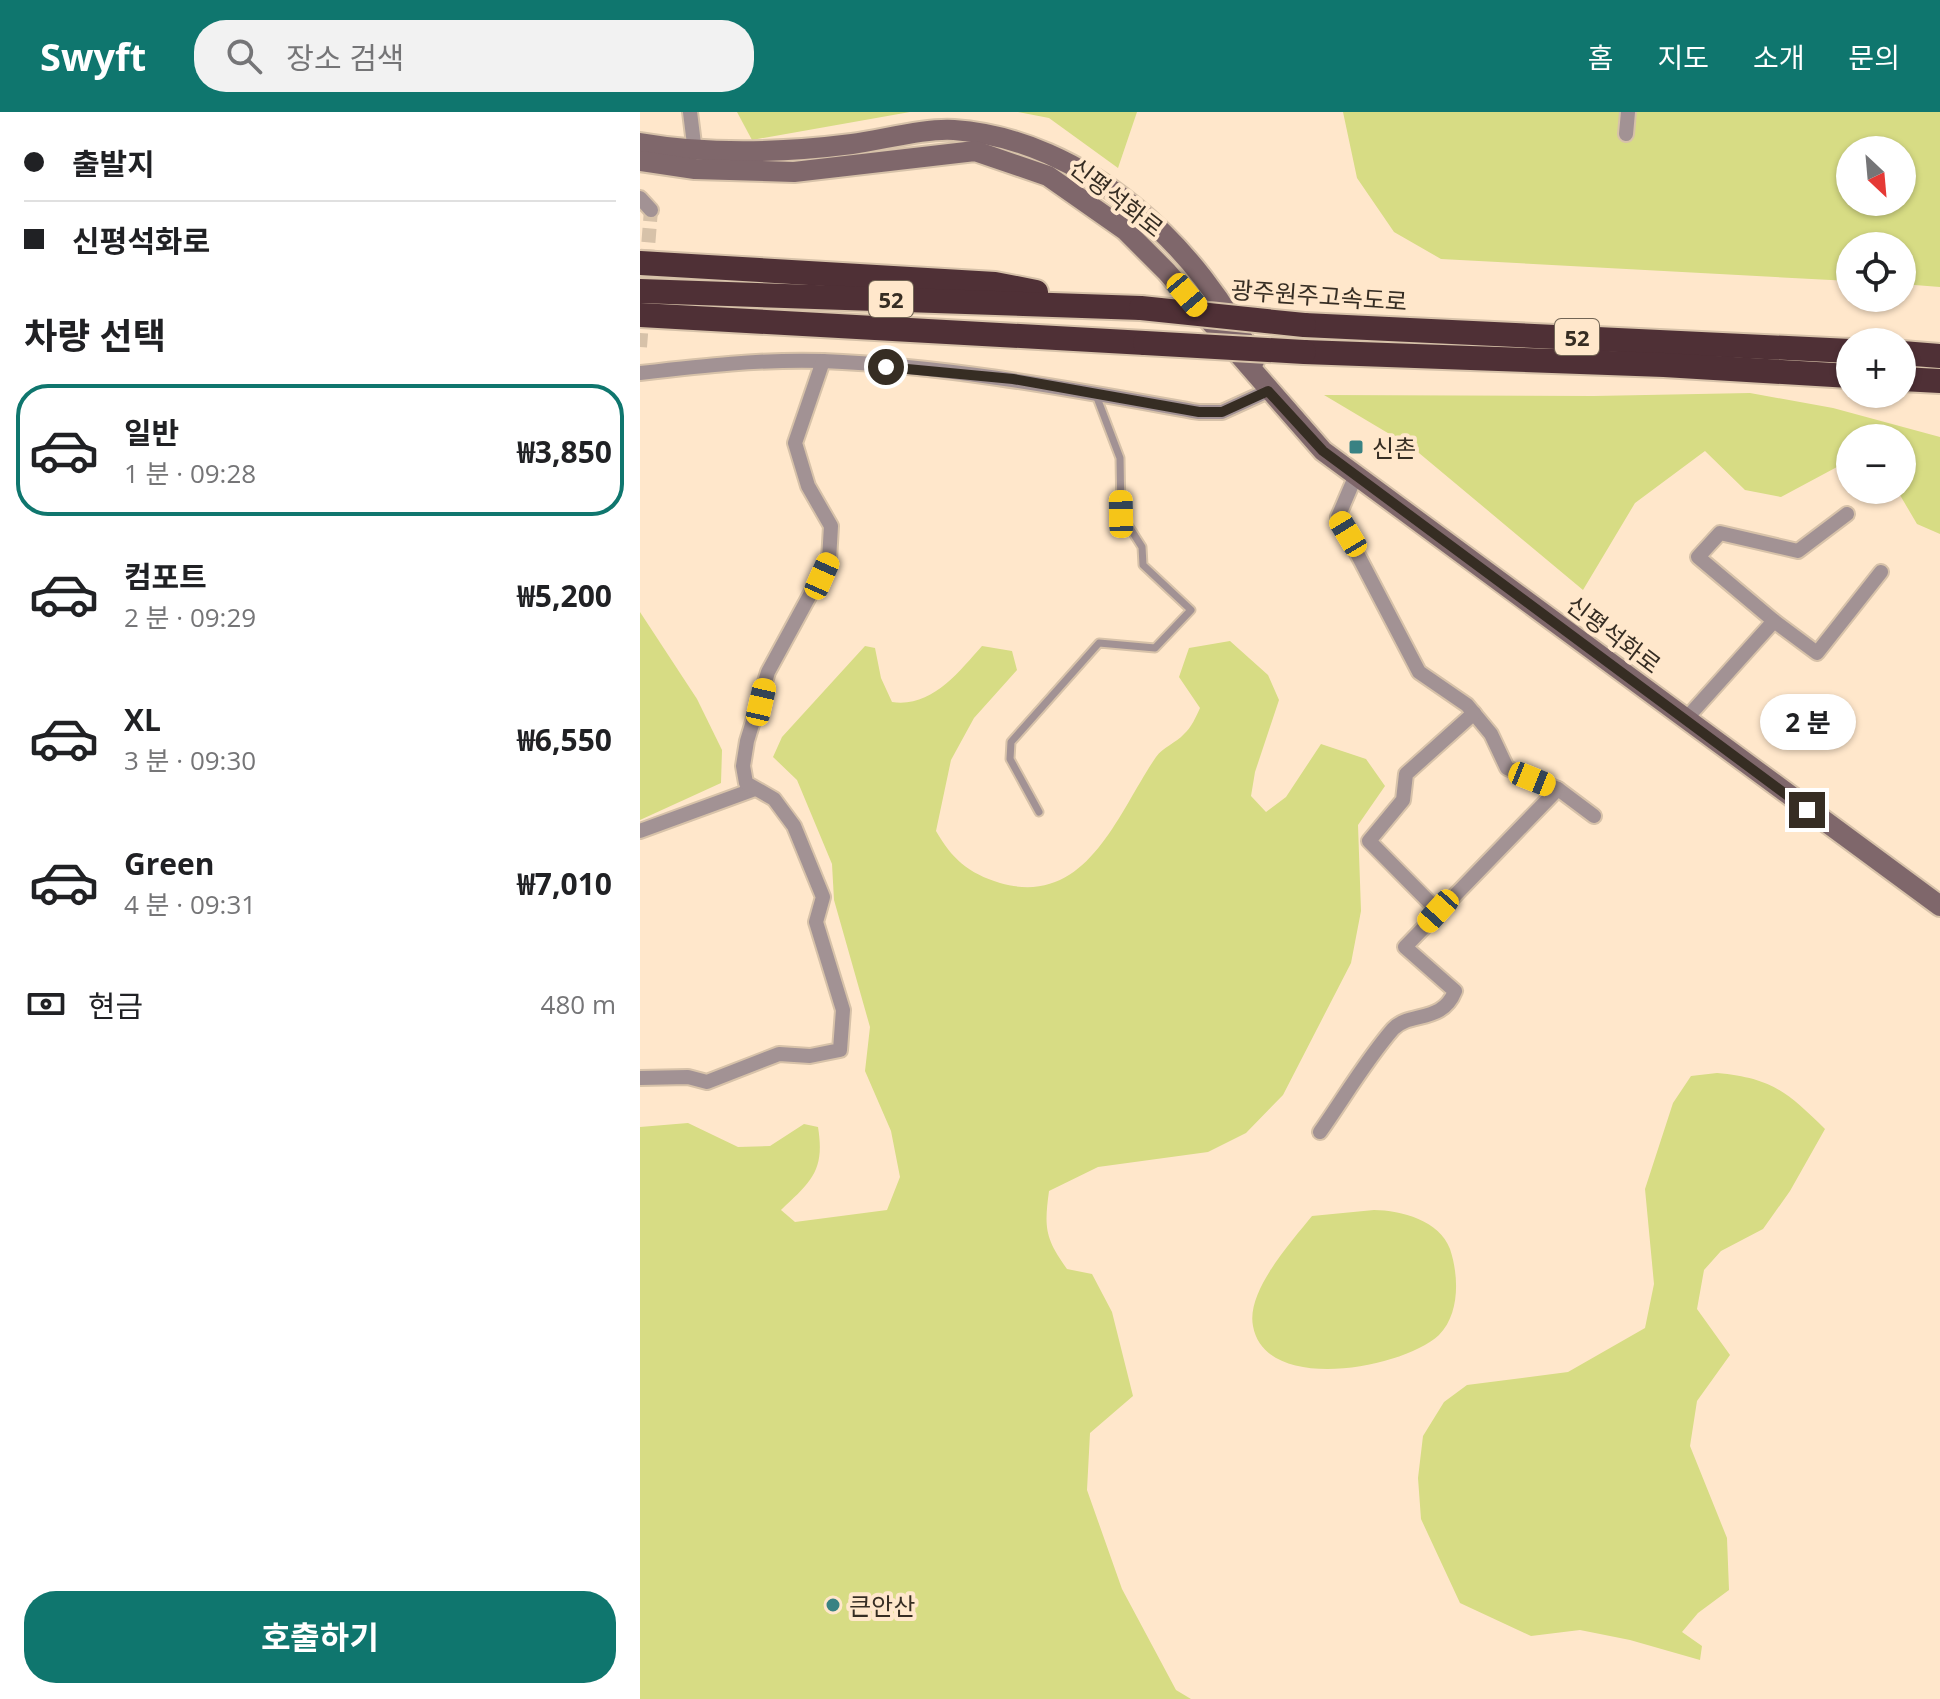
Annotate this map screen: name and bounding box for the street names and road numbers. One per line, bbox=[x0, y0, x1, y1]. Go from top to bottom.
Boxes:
street label: 신평석화로 bbox=[1063, 150, 1171, 244]
street label: 광주원주고속도로 bbox=[1230, 272, 1408, 318]
road number: 52 bbox=[869, 281, 913, 317]
road number: 52 bbox=[1555, 319, 1599, 355]
street label: 신평석화로 bbox=[1560, 588, 1668, 680]

